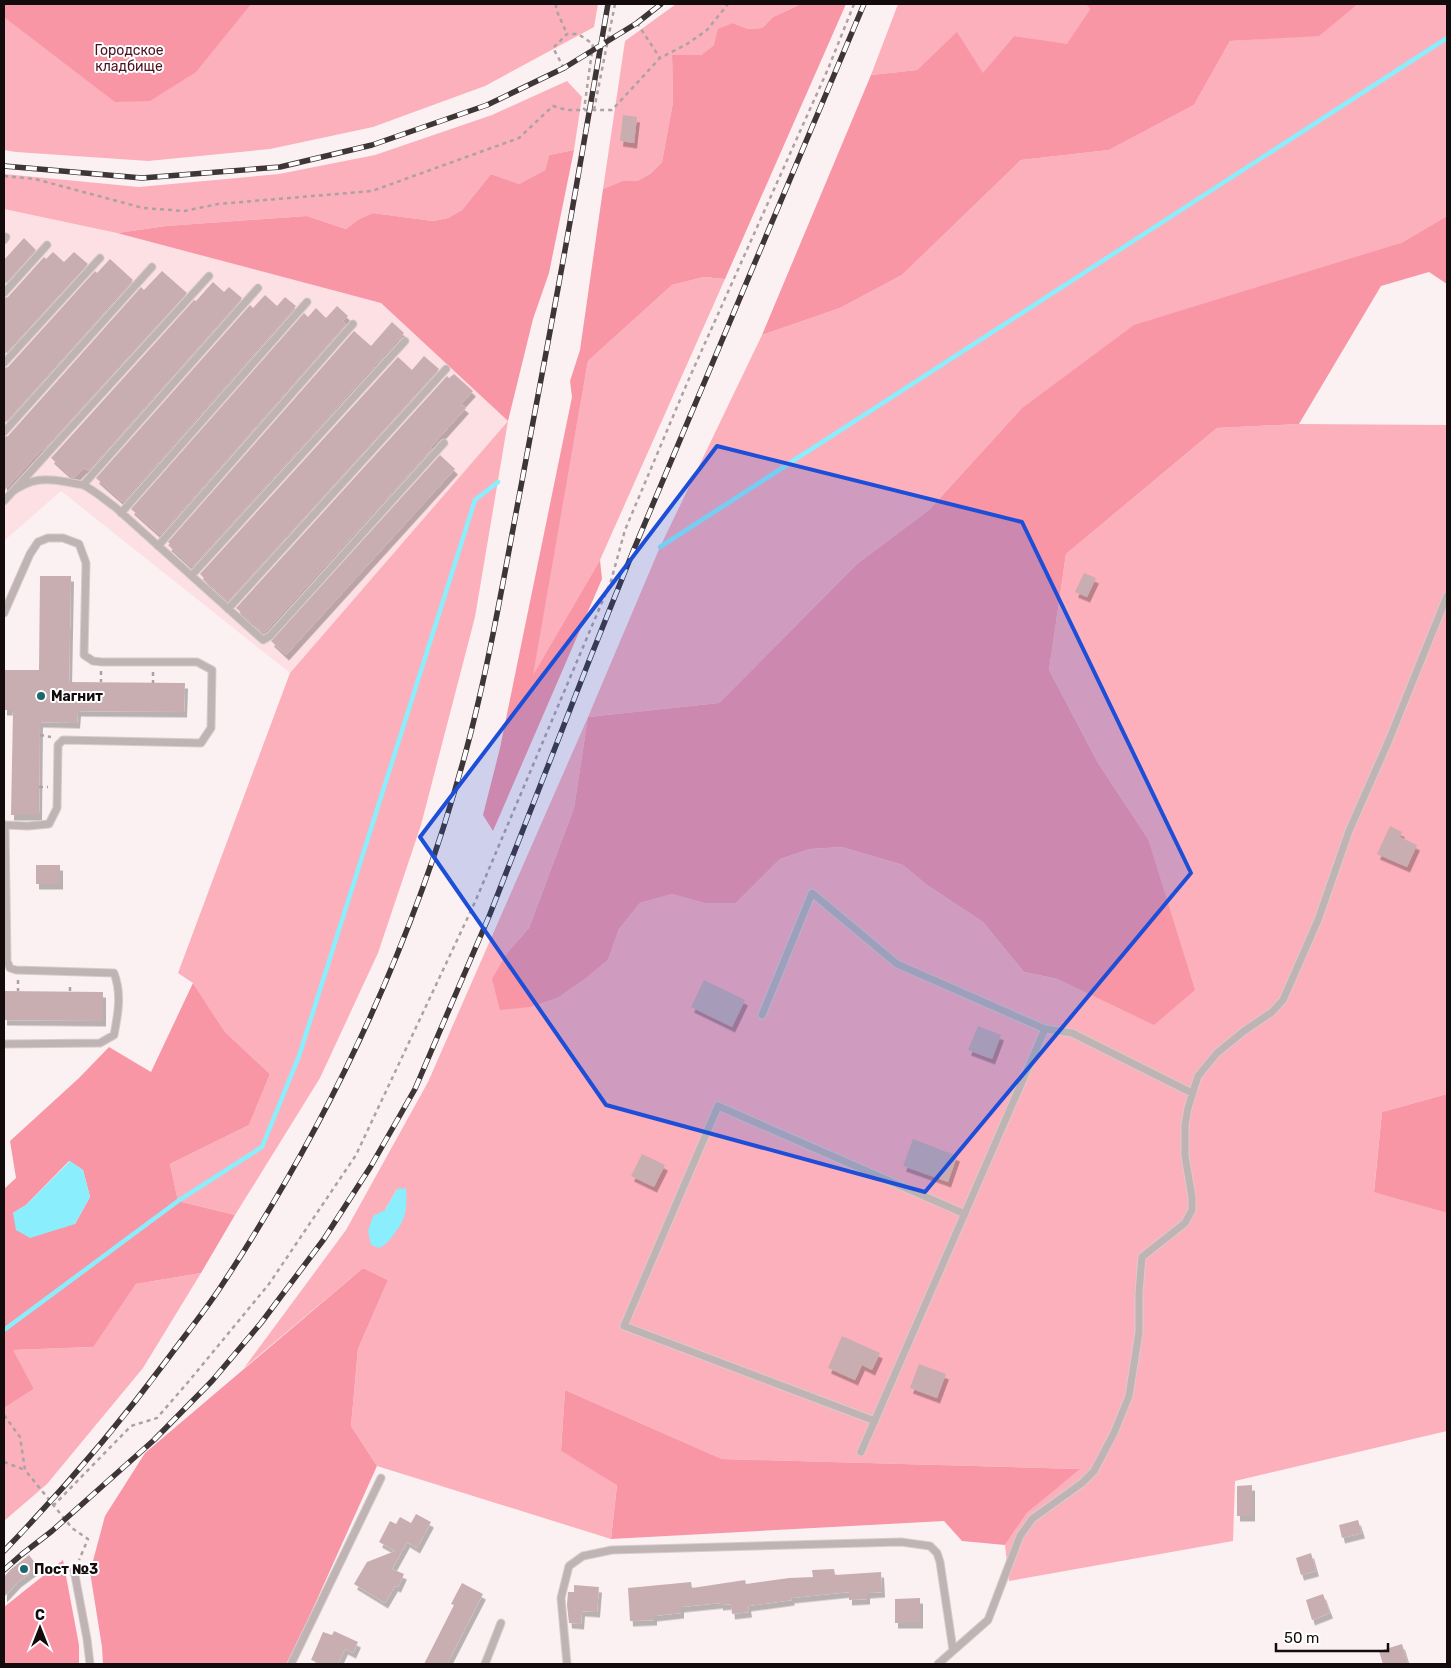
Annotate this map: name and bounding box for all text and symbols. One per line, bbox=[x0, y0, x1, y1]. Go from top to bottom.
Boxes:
park label: Городское кладбище bbox=[94, 42, 164, 75]
place label: Магнит bbox=[51, 688, 103, 705]
marker: Магнит bbox=[35, 690, 47, 702]
place label: Пост №3 bbox=[34, 1561, 98, 1578]
marker: Пост №3 bbox=[18, 1563, 30, 1575]
north arrow bbox=[15, 1603, 65, 1653]
text: С bbox=[35, 1607, 45, 1624]
scale bar bbox=[1276, 1620, 1388, 1652]
text: 50 m bbox=[1284, 1629, 1319, 1647]

